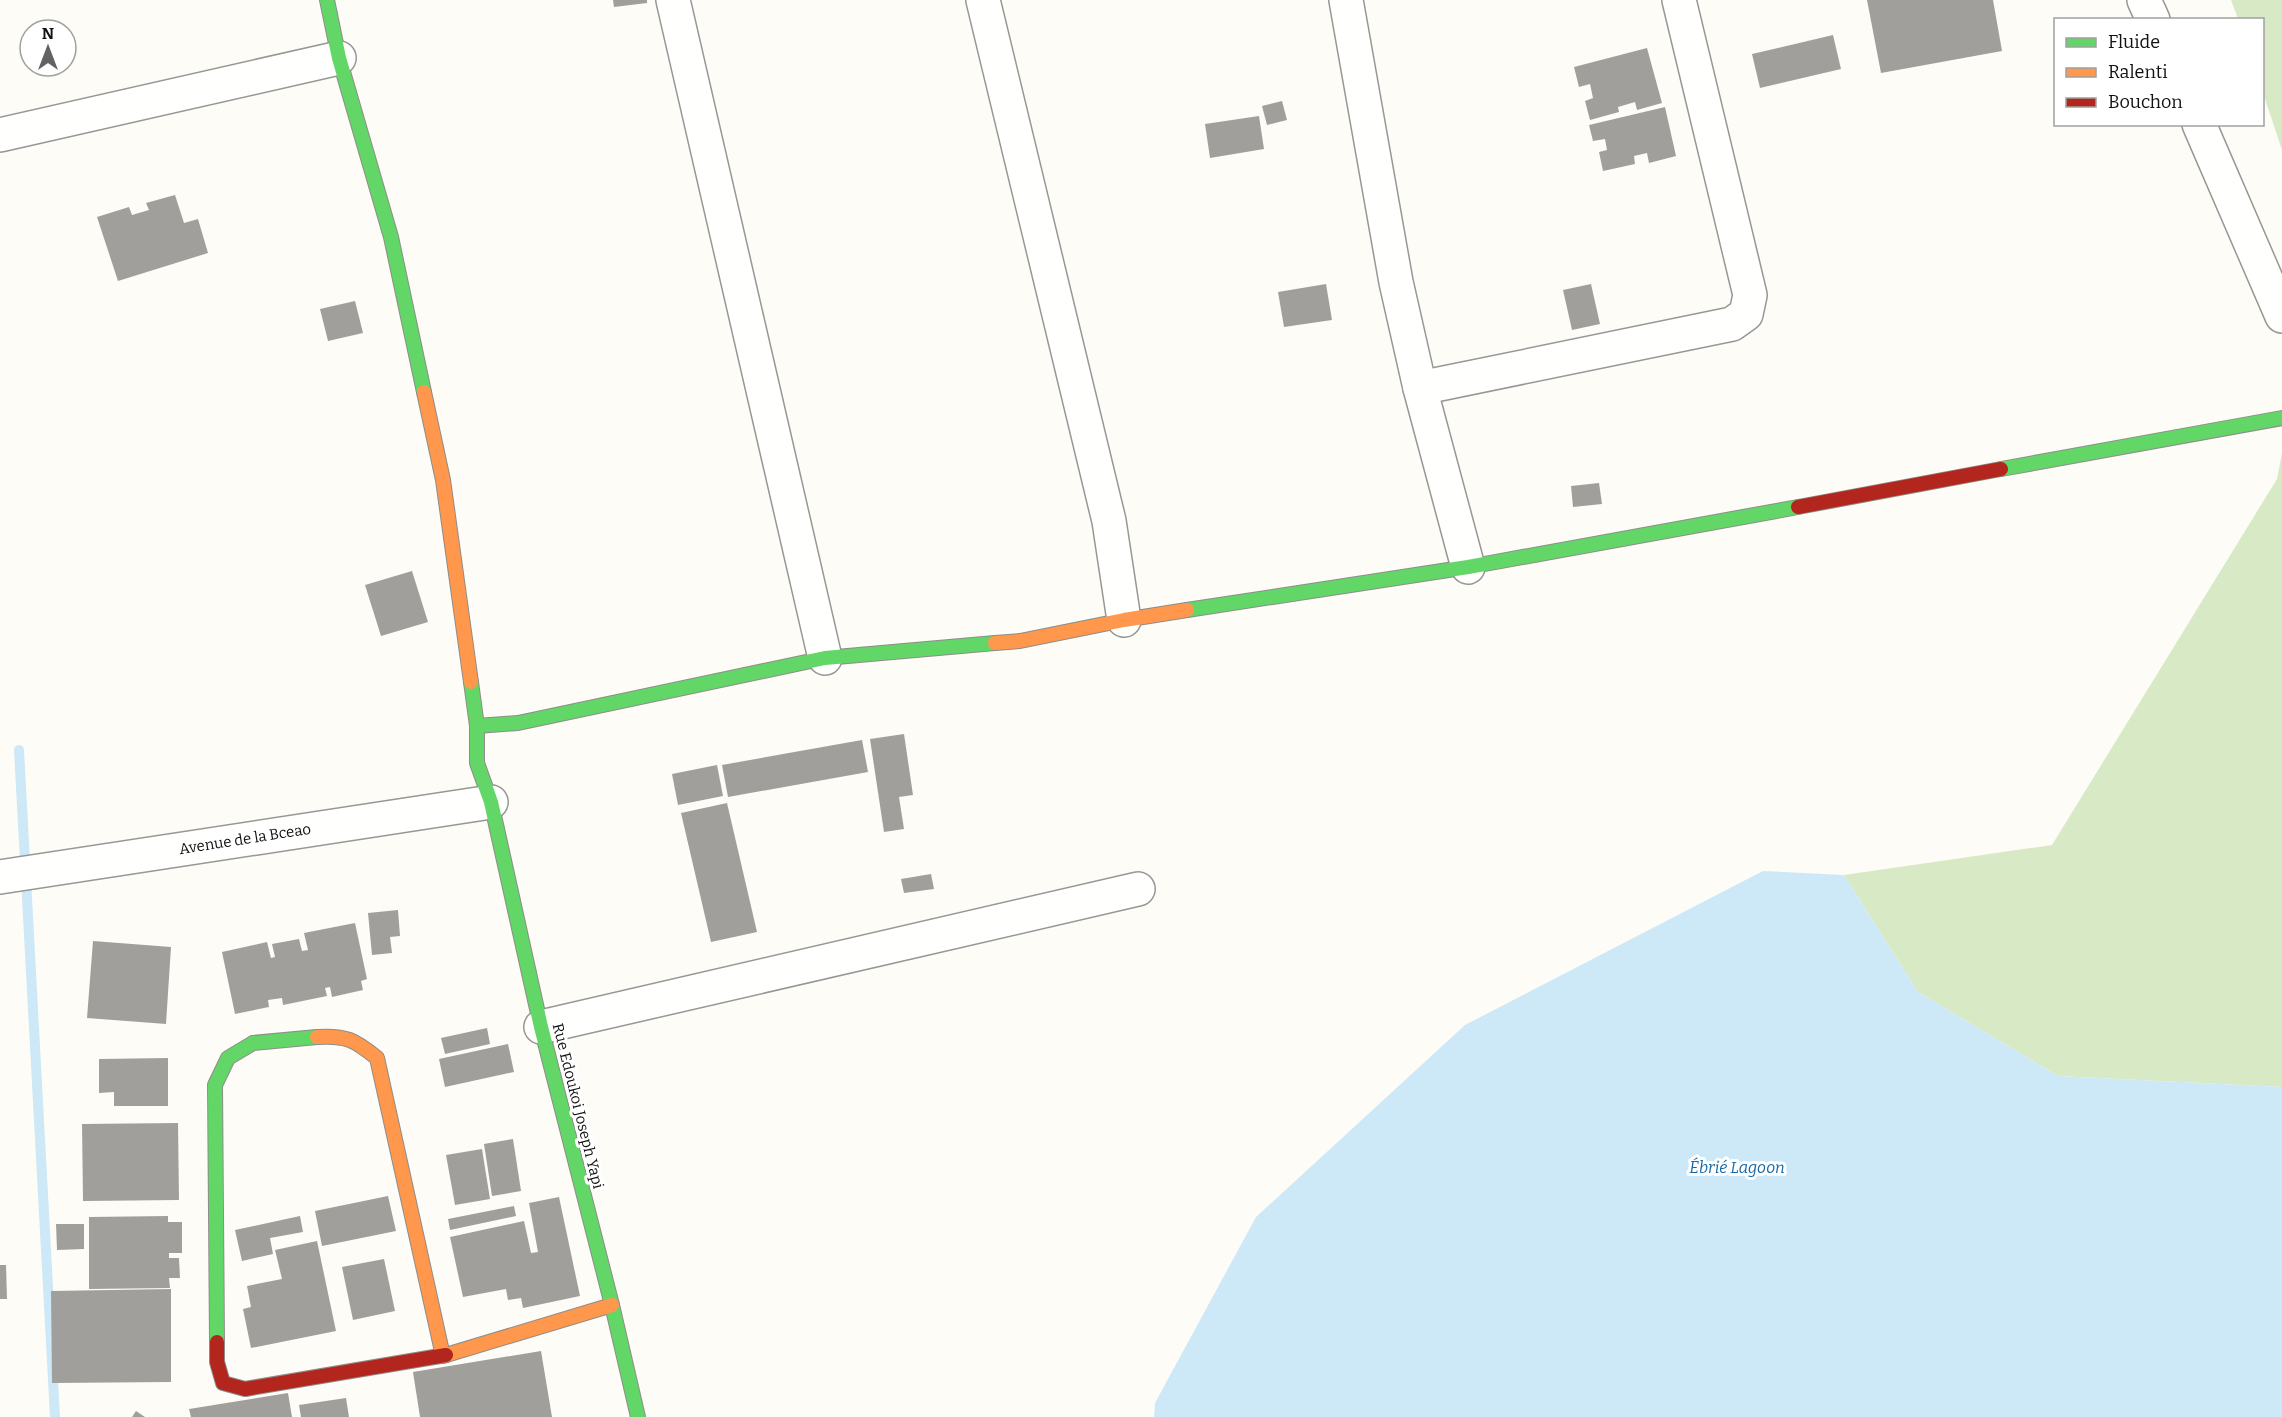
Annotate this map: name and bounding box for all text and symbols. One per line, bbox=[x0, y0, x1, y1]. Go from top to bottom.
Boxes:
north arrow bbox=[18, 18, 78, 78]
legend bbox=[2054, 18, 2264, 126]
text: N bbox=[42, 24, 54, 43]
text: Fluide bbox=[2108, 31, 2160, 53]
text: Ralenti bbox=[2108, 61, 2168, 83]
text: Bouchon bbox=[2108, 91, 2183, 113]
street label: Avenue de la Bceao bbox=[178, 820, 312, 858]
street label: Rue Edoukoi Joseph Yapi bbox=[549, 1021, 607, 1191]
water label: Ébrié Lagoon bbox=[1689, 1157, 1785, 1177]

